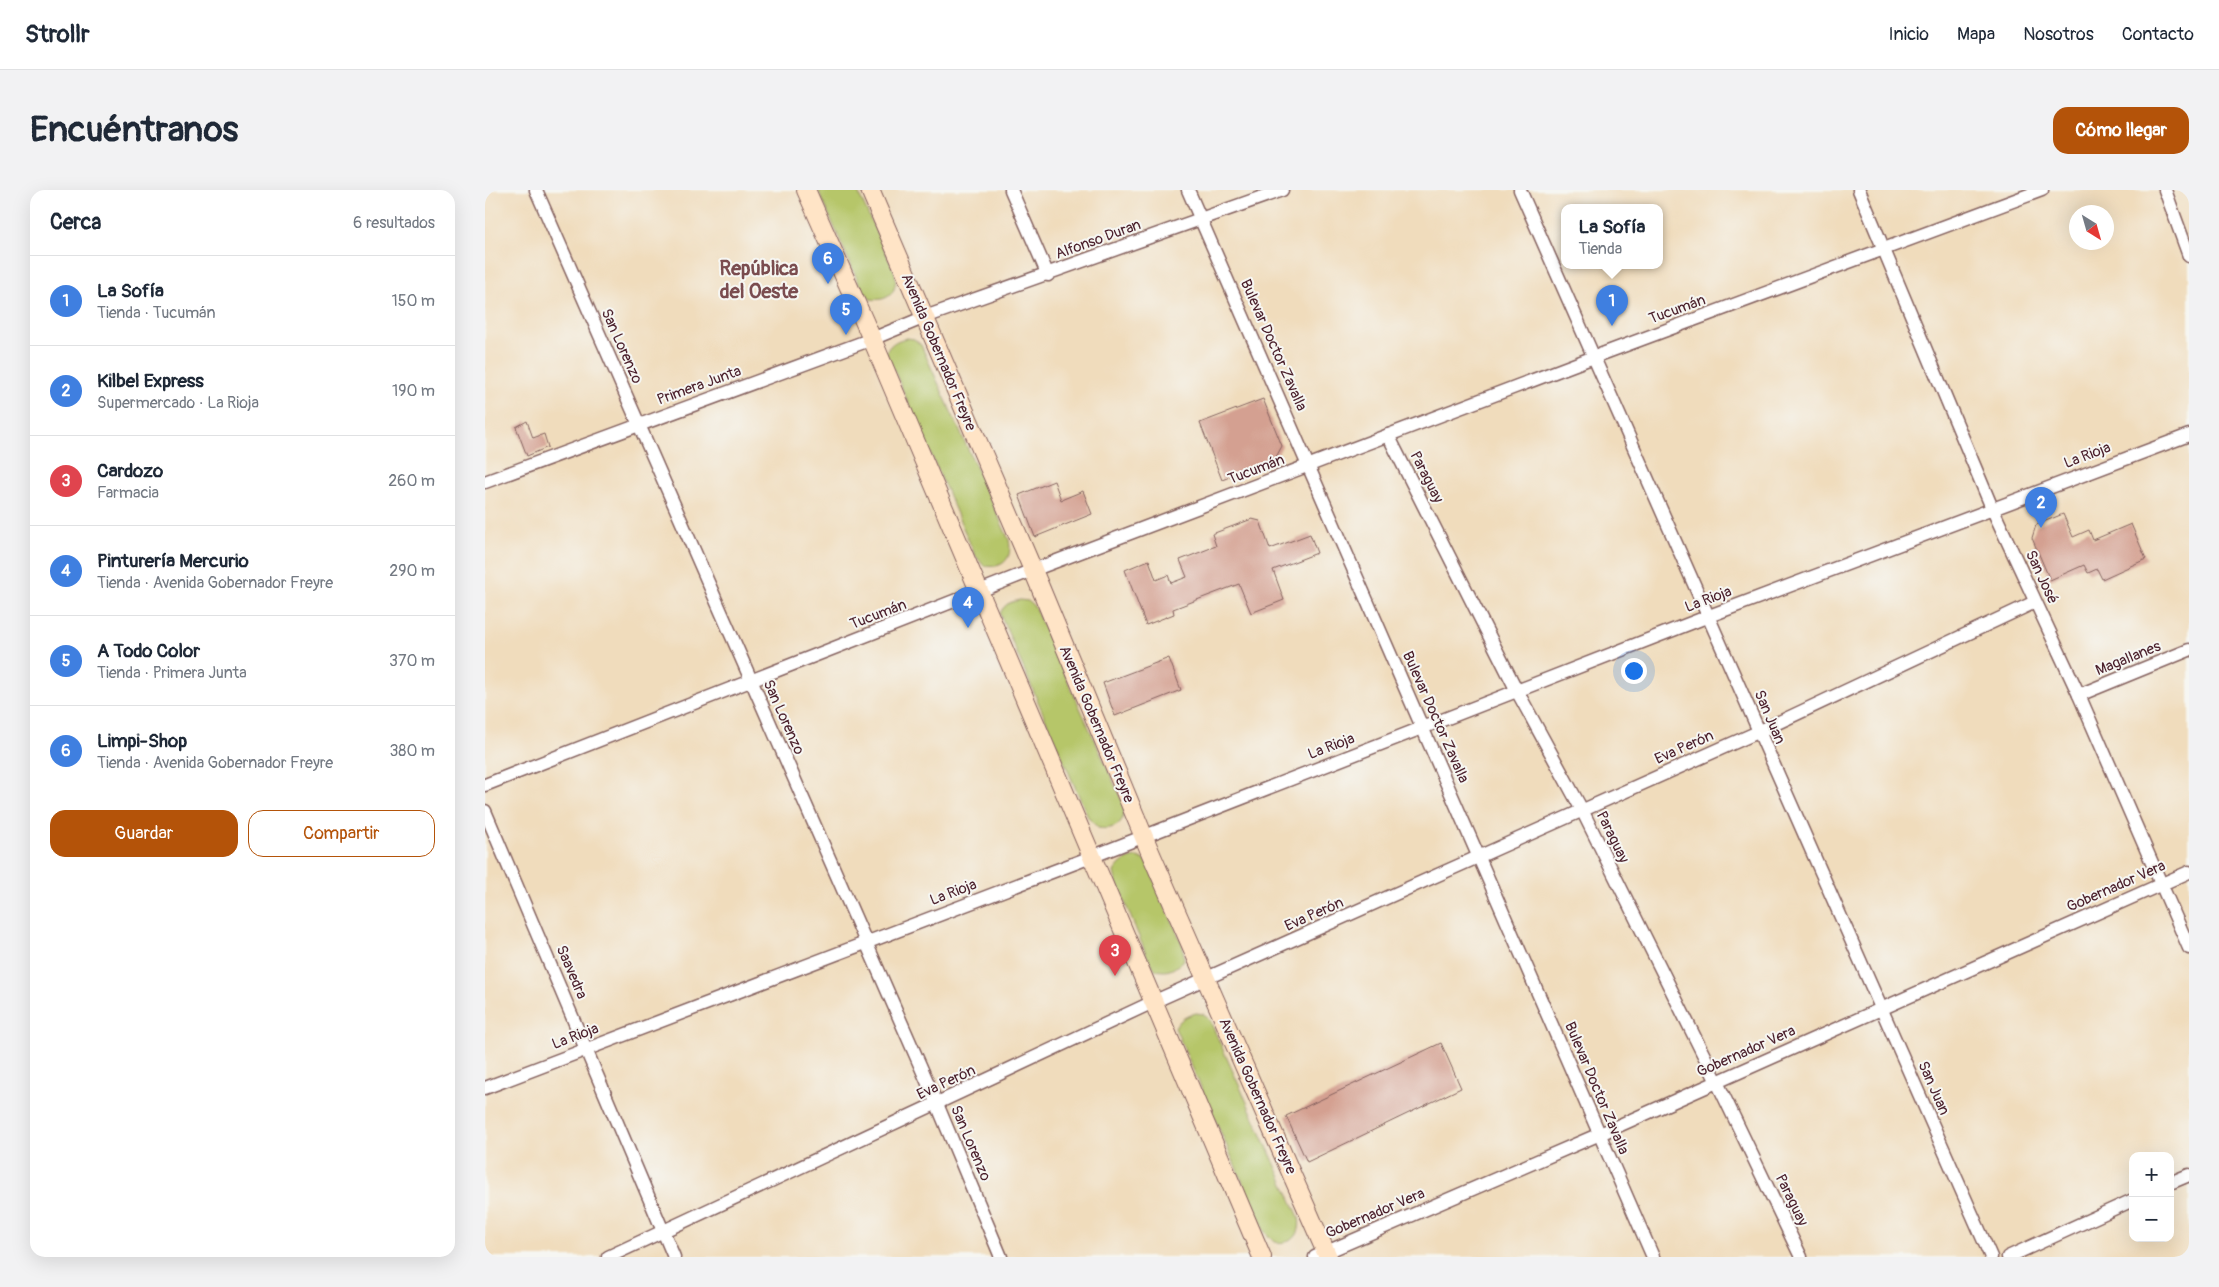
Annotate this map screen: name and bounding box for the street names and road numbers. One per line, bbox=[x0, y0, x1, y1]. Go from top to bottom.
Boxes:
street label: Alfonso Duran bbox=[1053, 215, 1144, 264]
street label: Avenida Gobernador Freyre bbox=[897, 271, 981, 434]
street label: Bulevar Doctor Zavalla bbox=[1236, 276, 1311, 414]
street label: Tucumán bbox=[1646, 290, 1708, 328]
street label: San Lorenzo bbox=[597, 306, 647, 387]
street label: Primera Junta bbox=[655, 361, 744, 409]
street label: La Rioja bbox=[2061, 438, 2113, 473]
street label: Paraguay bbox=[1405, 448, 1448, 507]
street label: Tucumán bbox=[1225, 450, 1287, 489]
street label: San José bbox=[2021, 547, 2062, 607]
street label: La Rioja bbox=[1682, 582, 1734, 617]
street label: Tucumán bbox=[847, 595, 909, 634]
street label: Magallanes bbox=[2093, 637, 2164, 680]
street label: Avenida Gobernador Freyre bbox=[1055, 643, 1139, 806]
street label: Bulevar Doctor Zavalla bbox=[1398, 648, 1473, 786]
street label: San Lorenzo bbox=[759, 677, 809, 758]
street label: San Juan bbox=[1750, 687, 1789, 747]
street label: Eva Perón bbox=[1652, 726, 1717, 769]
street label: La Rioja bbox=[1305, 729, 1357, 764]
street label: Paraguay bbox=[1592, 808, 1634, 867]
street label: Gobernador Vera bbox=[2064, 856, 2169, 917]
street label: La Rioja bbox=[927, 875, 979, 910]
street label: Eva Perón bbox=[1282, 893, 1347, 936]
street label: Saavedra bbox=[552, 942, 591, 1002]
street label: Avenida Gobernador Freyre bbox=[1214, 1015, 1301, 1178]
street label: La Rioja bbox=[549, 1019, 601, 1054]
street label: Bulevar Doctor Zavalla bbox=[1560, 1019, 1633, 1157]
street label: Gobernador Vera bbox=[1694, 1021, 1799, 1082]
street label: San Juan bbox=[1913, 1058, 1954, 1118]
street label: Eva Perón bbox=[914, 1061, 979, 1104]
street label: San Lorenzo bbox=[946, 1103, 995, 1184]
street label: Paraguay bbox=[1771, 1171, 1813, 1230]
street label: Gobernador Vera bbox=[1323, 1184, 1428, 1243]

